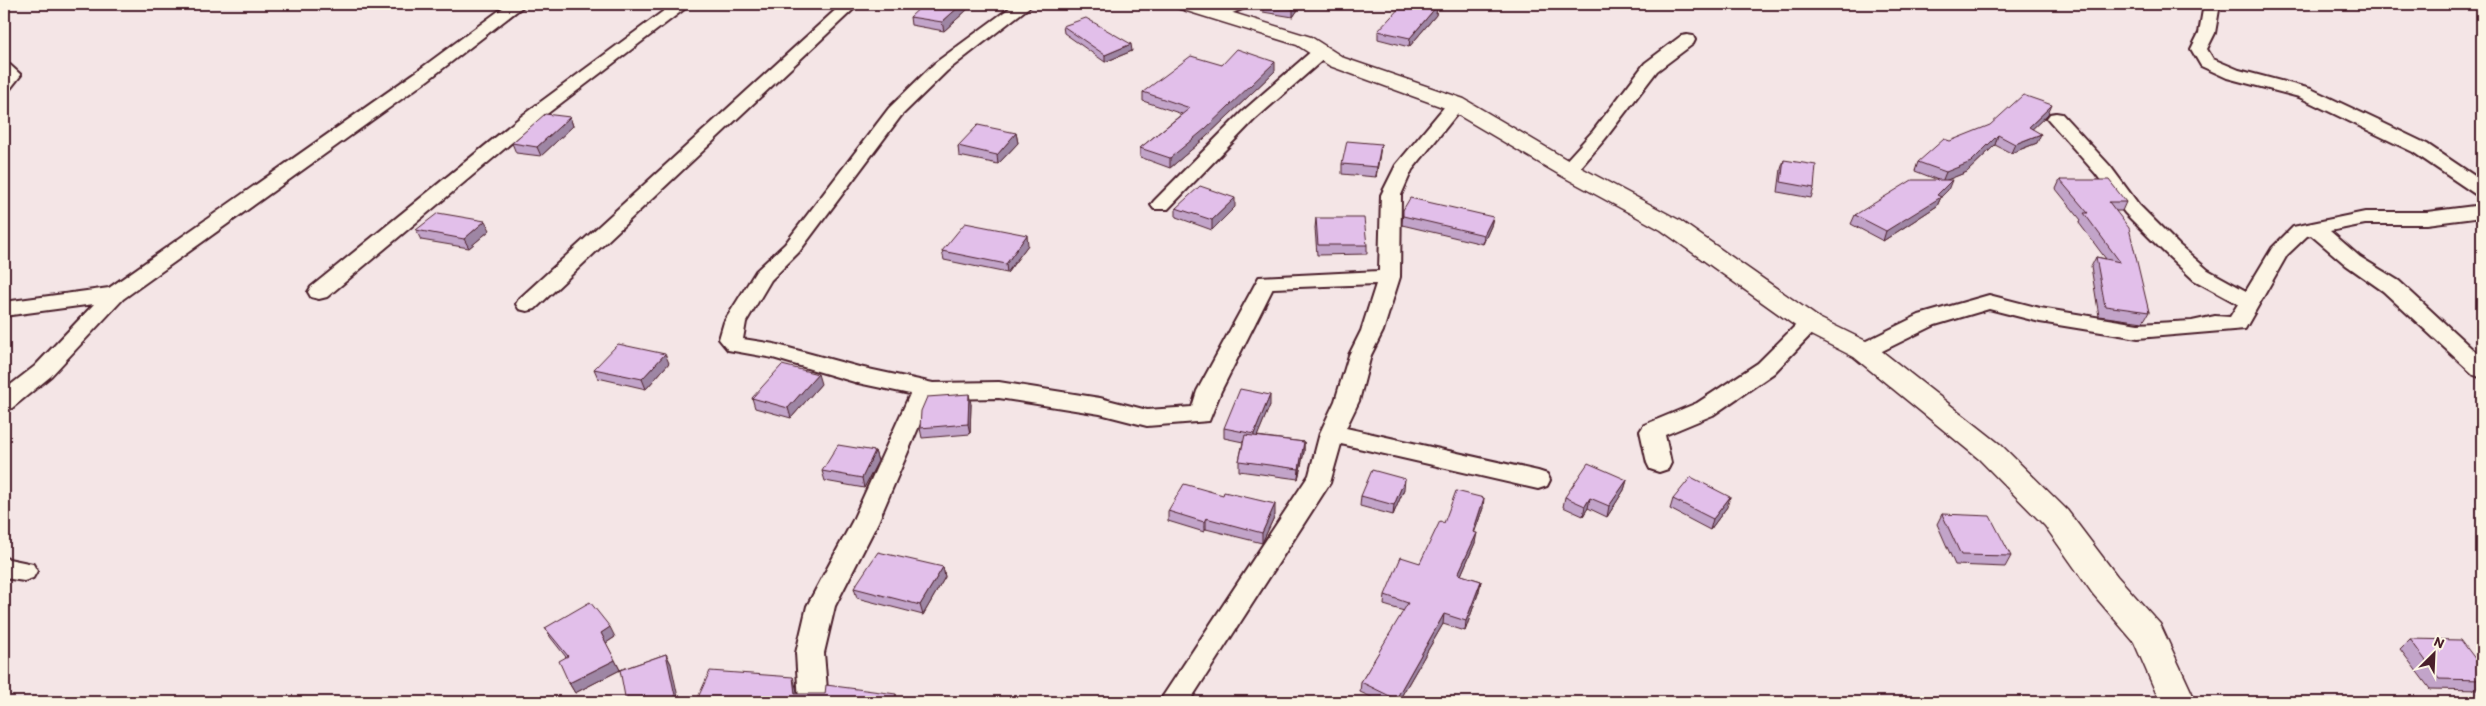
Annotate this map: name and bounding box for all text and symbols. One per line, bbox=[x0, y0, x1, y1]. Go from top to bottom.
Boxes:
north arrow bbox=[2408, 628, 2458, 678]
text: N bbox=[2431, 633, 2447, 652]

